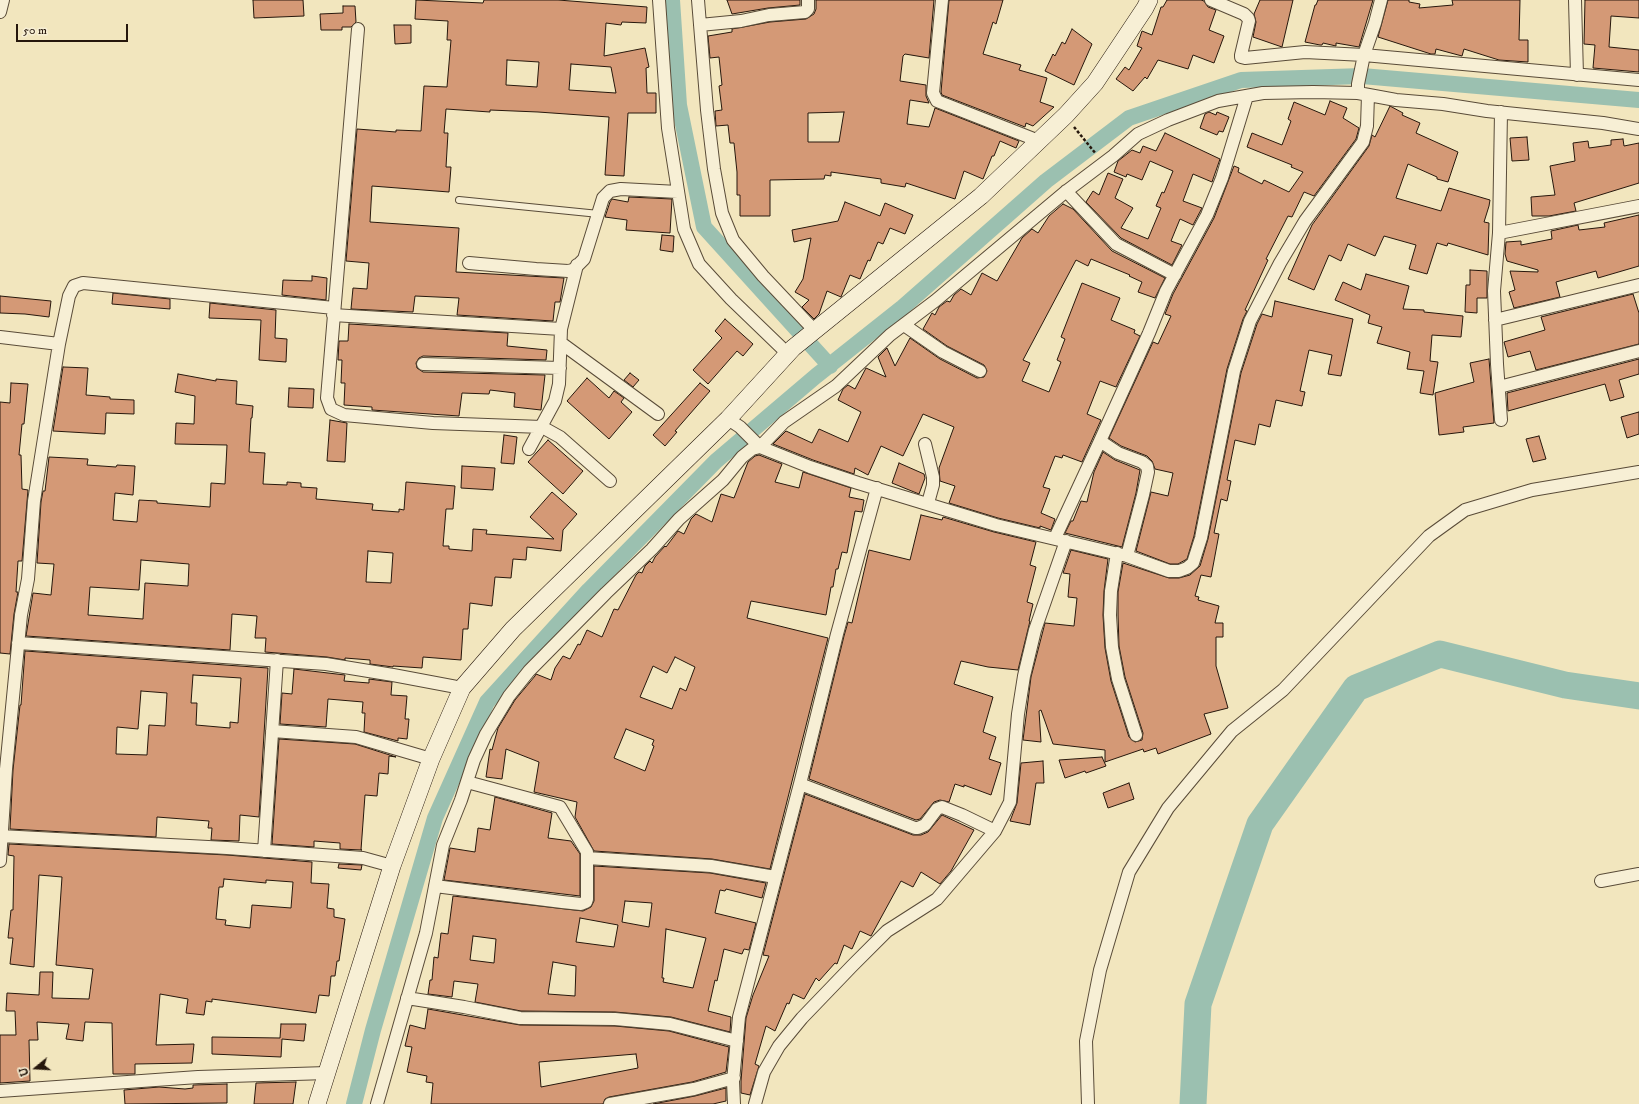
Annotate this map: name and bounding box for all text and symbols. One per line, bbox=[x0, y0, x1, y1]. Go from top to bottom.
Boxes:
scale bar bbox=[18, 16, 130, 42]
text: 50 m bbox=[23, 23, 47, 38]
north arrow bbox=[16, 1048, 56, 1088]
text: U bbox=[17, 1066, 33, 1078]

